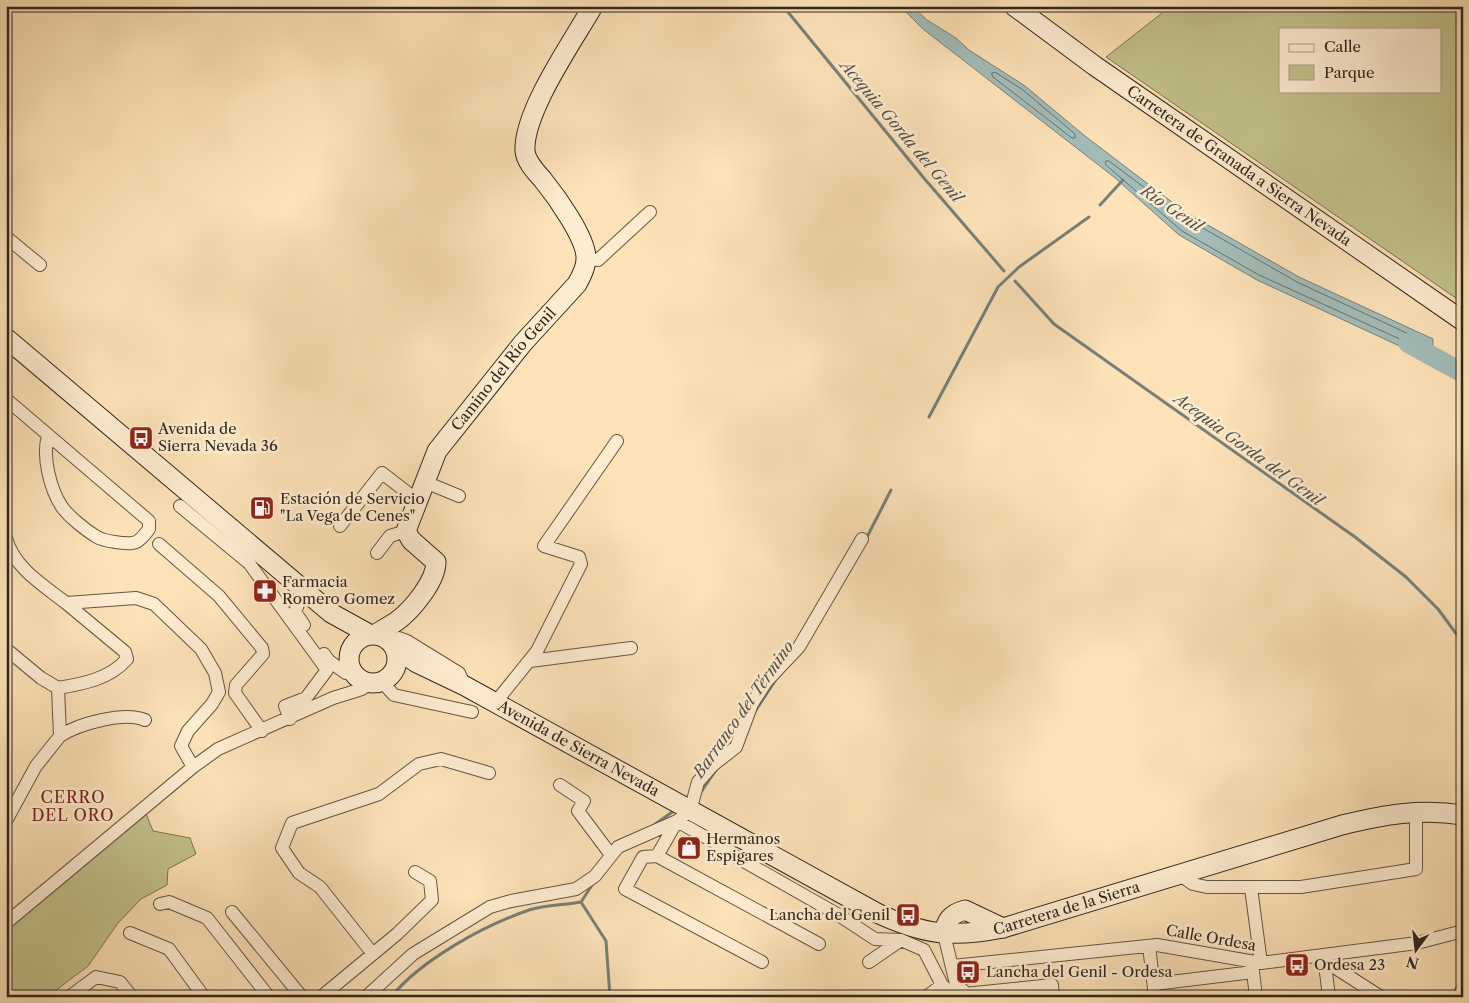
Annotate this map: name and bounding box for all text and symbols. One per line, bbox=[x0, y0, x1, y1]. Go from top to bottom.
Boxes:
legend bbox=[1279, 28, 1442, 92]
text: Calle bbox=[1324, 37, 1361, 56]
water label: Acequia Gorda del Genil bbox=[835, 53, 969, 208]
text: Parque bbox=[1324, 63, 1374, 82]
street label: Carretera de Granada a Sierra Nevada bbox=[1123, 81, 1355, 250]
water label: Río Genil bbox=[1136, 179, 1208, 237]
street label: Camino del Río Genil bbox=[447, 303, 560, 434]
water label: Acequia Gorda del Genil bbox=[1168, 386, 1329, 511]
place label: Avenida de Sierra Nevada 36 bbox=[157, 419, 278, 455]
bus stop icon: Avenida de Sierra Nevada 36 bbox=[128, 425, 154, 451]
place label: Estación de Servicio "La Vega de Cenes" bbox=[280, 489, 425, 525]
fuel station icon: Estación de Servicio "La Vega de Cenes" bbox=[249, 495, 275, 521]
place label: Farmacia Romero Gomez bbox=[282, 572, 395, 608]
pharmacy icon: Farmacia Romero Gomez bbox=[252, 578, 278, 604]
water label: Barranco del Término bbox=[687, 637, 798, 783]
street label: Avenida de Sierra Nevada bbox=[494, 695, 663, 800]
district label: CERRO DEL ORO bbox=[31, 787, 115, 825]
place label: Hermanos Espigares bbox=[706, 829, 780, 865]
shop icon: Hermanos Espigares bbox=[676, 835, 702, 861]
street label: Carretera de la Sierra bbox=[991, 877, 1142, 939]
bus stop icon: Lancha del Genil bbox=[895, 902, 921, 928]
place label: Lancha del Genil bbox=[769, 905, 891, 924]
street label: Calle Ordesa bbox=[1164, 920, 1258, 955]
north arrow bbox=[1392, 926, 1442, 976]
bus stop icon: Ordesa 23 bbox=[1284, 952, 1310, 978]
text: N bbox=[1404, 952, 1421, 973]
place label: Ordesa 23 bbox=[1314, 955, 1385, 974]
bus stop icon: Lancha del Genil - Ordesa bbox=[955, 959, 981, 985]
place label: Lancha del Genil - Ordesa bbox=[986, 962, 1173, 981]

